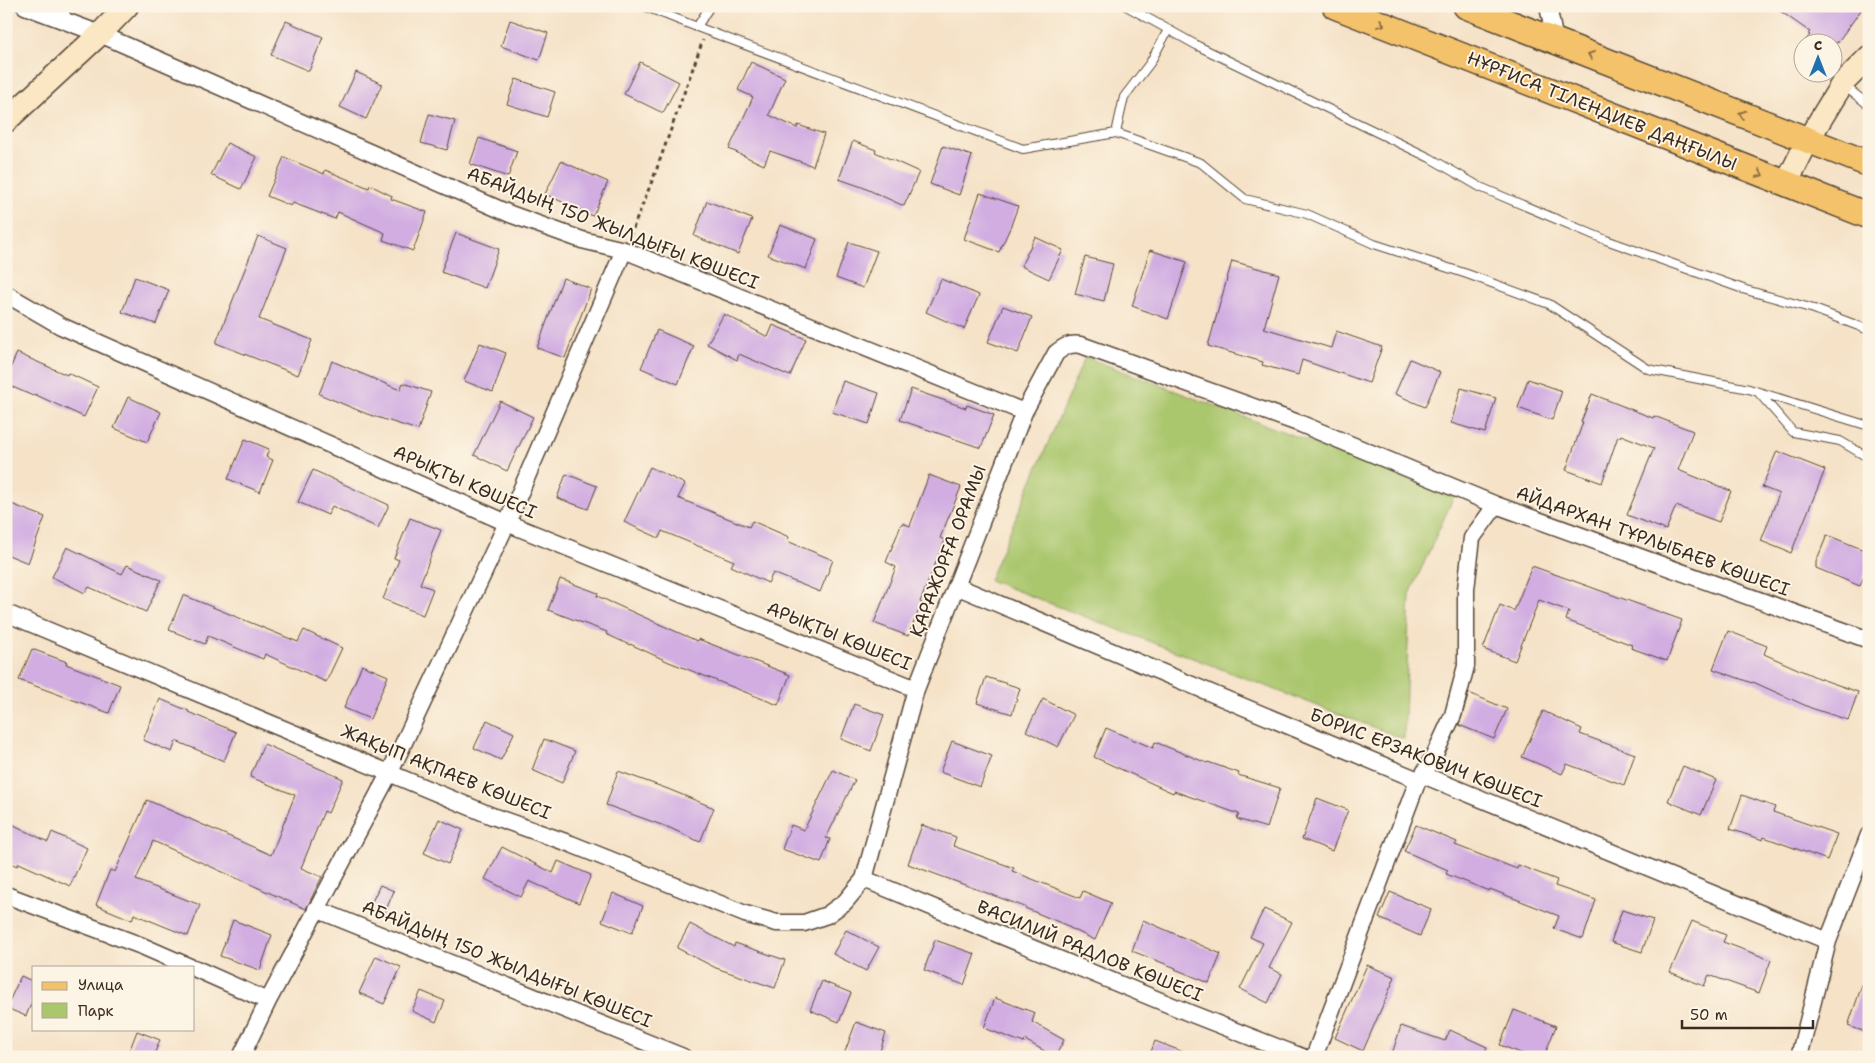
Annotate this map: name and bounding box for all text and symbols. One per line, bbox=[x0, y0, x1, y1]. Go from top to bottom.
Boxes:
one-way arrow bbox=[1376, 18, 1385, 28]
north arrow bbox=[1792, 32, 1842, 82]
text: С bbox=[1814, 36, 1822, 54]
street label: НҰРҒИСА ТІЛЕНДИЕВ ДАҢҒЫЛЫ bbox=[1463, 46, 1741, 176]
one-way arrow bbox=[1587, 51, 1595, 61]
one-way arrow bbox=[1738, 110, 1747, 120]
street label: АБАЙДЫҢ 150 ЖЫЛДЫҒЫ КӨШЕСІ bbox=[464, 161, 762, 295]
one-way arrow bbox=[1755, 167, 1764, 178]
street label: АРЫҚТЫ КӨШЕСІ bbox=[390, 440, 540, 524]
street label: ҚАРАЖОРҒА ОРАМЫ bbox=[904, 462, 992, 640]
street label: АЙДАРХАН ТҰРЛЫБАЕВ КӨШЕСІ bbox=[1513, 480, 1793, 602]
street label: АРЫҚТЫ КӨШЕСІ bbox=[763, 596, 915, 676]
street label: БОРИС ЕРЗАКОВИЧ КӨШЕСІ bbox=[1306, 703, 1546, 813]
street label: ЖАҚЫП АҚПАЕВ КӨШЕСІ bbox=[338, 719, 554, 825]
street label: АБАЙДЫҢ 150 ЖЫЛДЫҒЫ КӨШЕСІ bbox=[358, 895, 656, 1033]
street label: ВАСИЛИЙ РАДЛОВ КӨШЕСІ bbox=[974, 895, 1206, 1007]
legend bbox=[32, 966, 195, 1030]
text: Улица bbox=[78, 975, 124, 995]
scale bar bbox=[1682, 998, 1814, 1030]
text: Парк bbox=[78, 1001, 114, 1021]
text: 50 m bbox=[1690, 1005, 1728, 1025]

